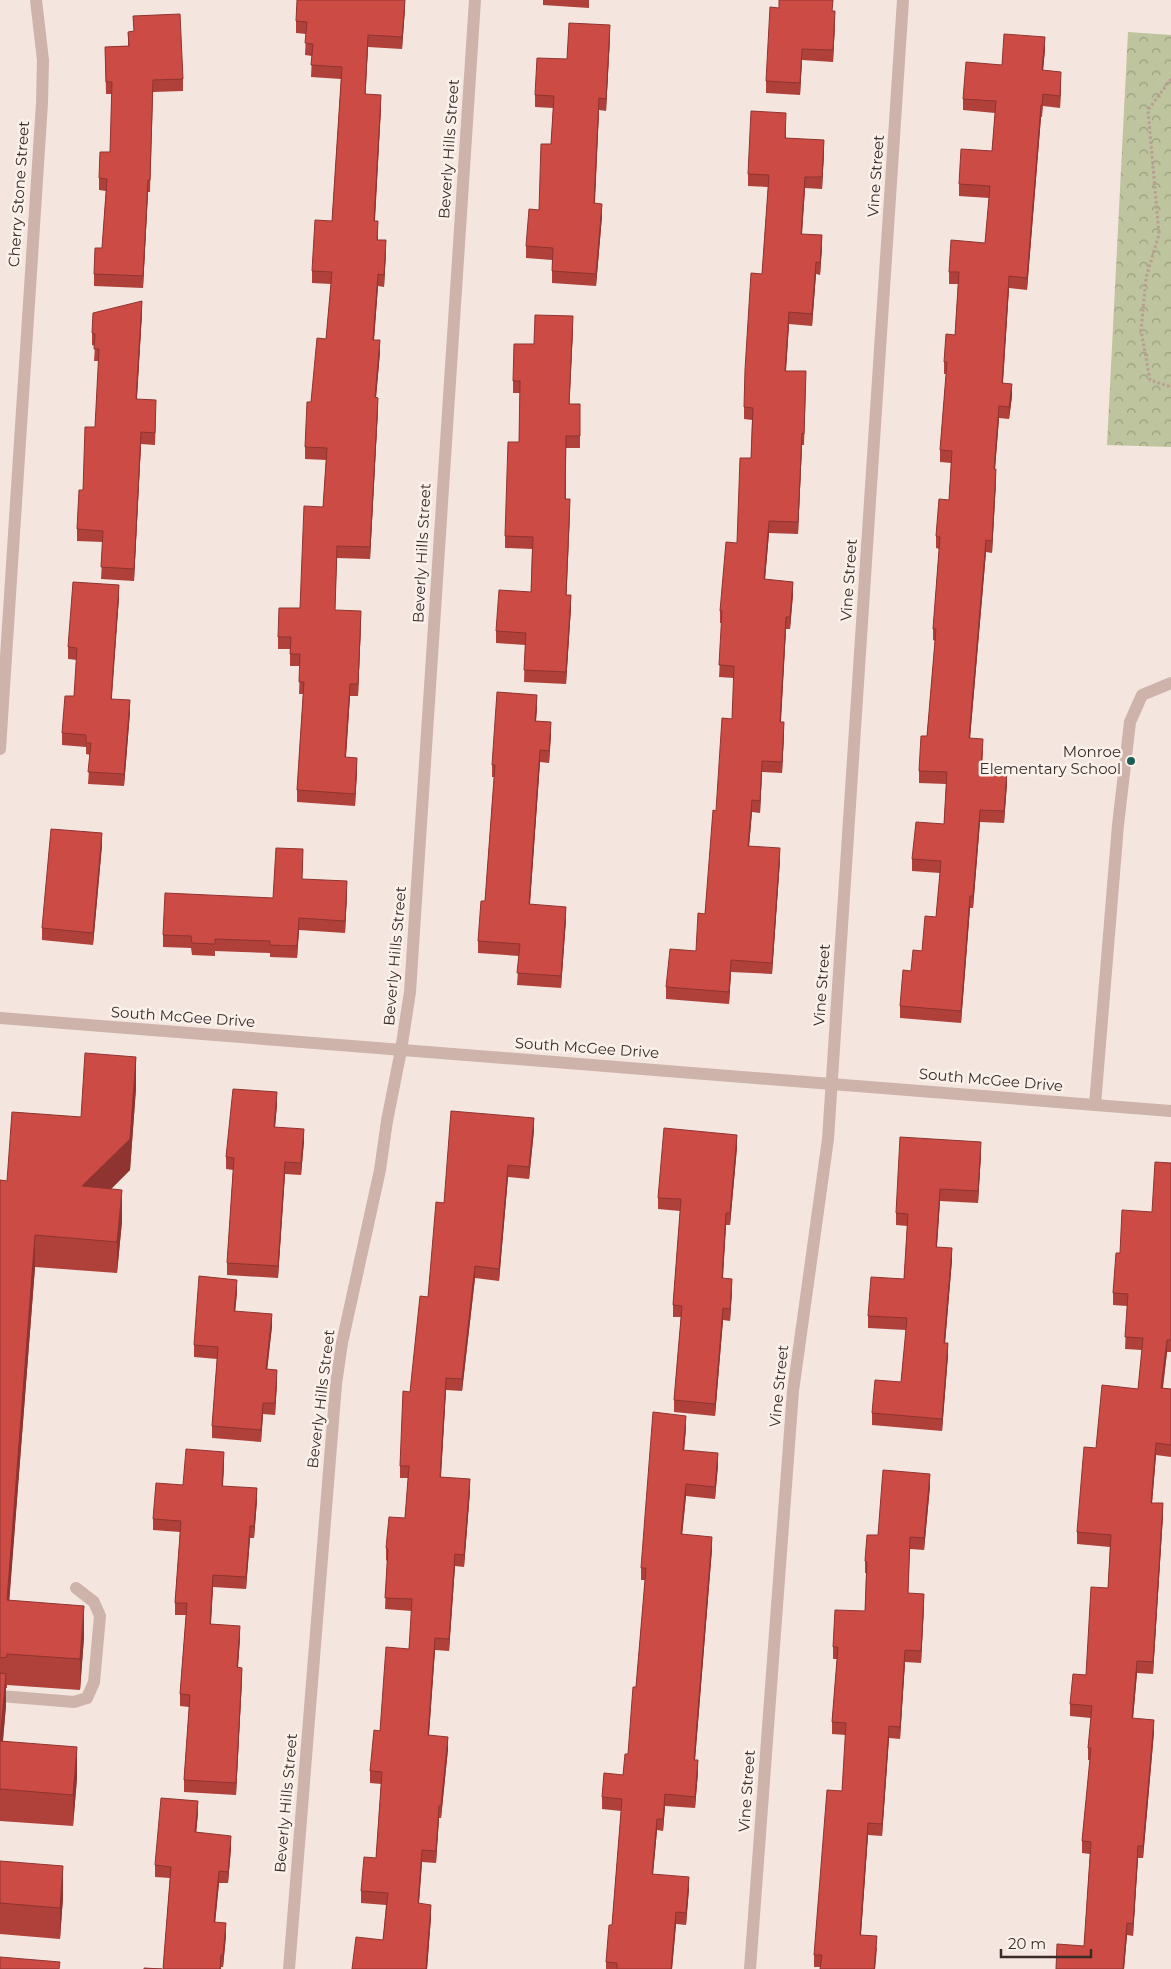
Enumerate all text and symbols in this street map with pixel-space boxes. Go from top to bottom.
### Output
street label: Beverly Hills Street [434,78,463,219]
street label: Cherry Stone Street [4,120,33,268]
street label: Vine Street [863,134,888,218]
street label: Beverly Hills Street [408,483,435,623]
street label: Vine Street [836,538,861,622]
place label: Monroe Elementary School [980,742,1121,778]
marker: Monroe Elementary School [1125,755,1137,767]
street label: Beverly Hills Street [379,885,410,1027]
street label: Vine Street [809,943,834,1027]
street label: South McGee Drive [110,1002,256,1031]
street label: South McGee Drive [514,1033,660,1062]
street label: South McGee Drive [918,1064,1064,1095]
street label: Beverly Hills Street [303,1328,338,1470]
street label: Vine Street [765,1344,792,1428]
street label: Beverly Hills Street [270,1732,301,1874]
street label: Vine Street [734,1749,759,1833]
scale bar [1001,1926,1091,1958]
text: 20 m [1008,1934,1046,1953]

